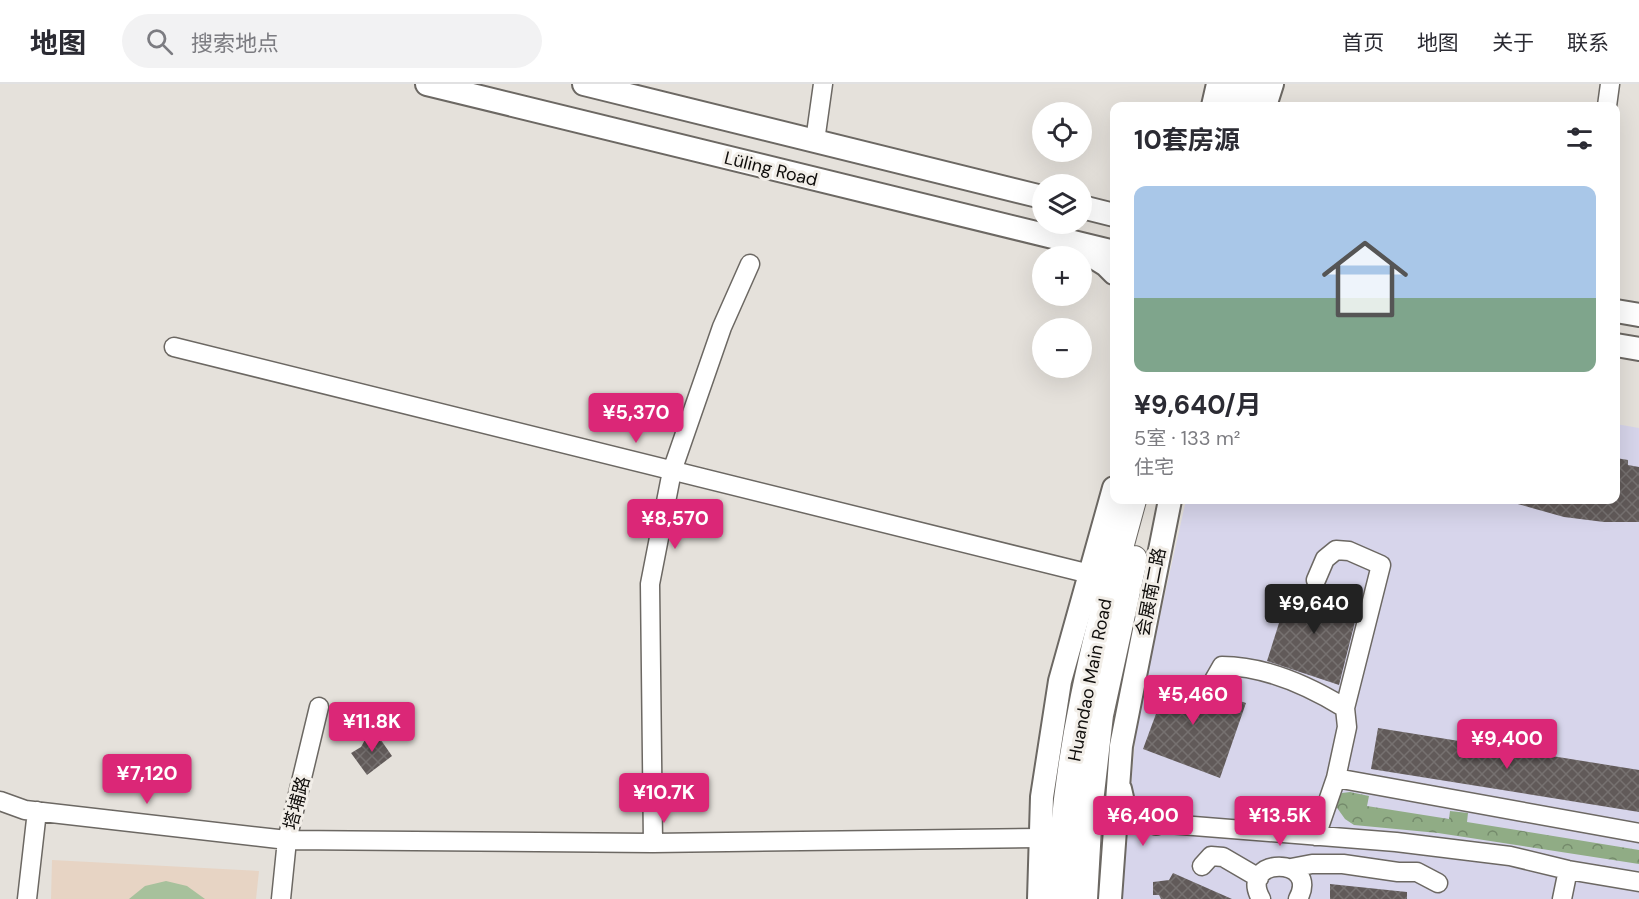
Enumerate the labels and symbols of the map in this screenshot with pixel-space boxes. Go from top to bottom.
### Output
street label: Lüling Road [722,146,820,192]
pin: ¥5,370 [587,393,685,444]
pin: ¥8,570 [626,499,724,550]
street label: 会展南二路 [1131,546,1171,638]
pin: ¥9,640 [1265,584,1363,635]
street label: Huandao Main Road [1062,596,1118,764]
pin: ¥5,460 [1144,675,1242,726]
pin: ¥11.8K [323,702,421,753]
pin: ¥9,400 [1458,719,1556,770]
pin: ¥7,120 [98,754,196,805]
pin: ¥10.7K [615,773,713,824]
street label: 塔埔路 [278,774,316,832]
pin: ¥6,400 [1094,796,1192,847]
pin: ¥13.5K [1231,796,1329,847]

